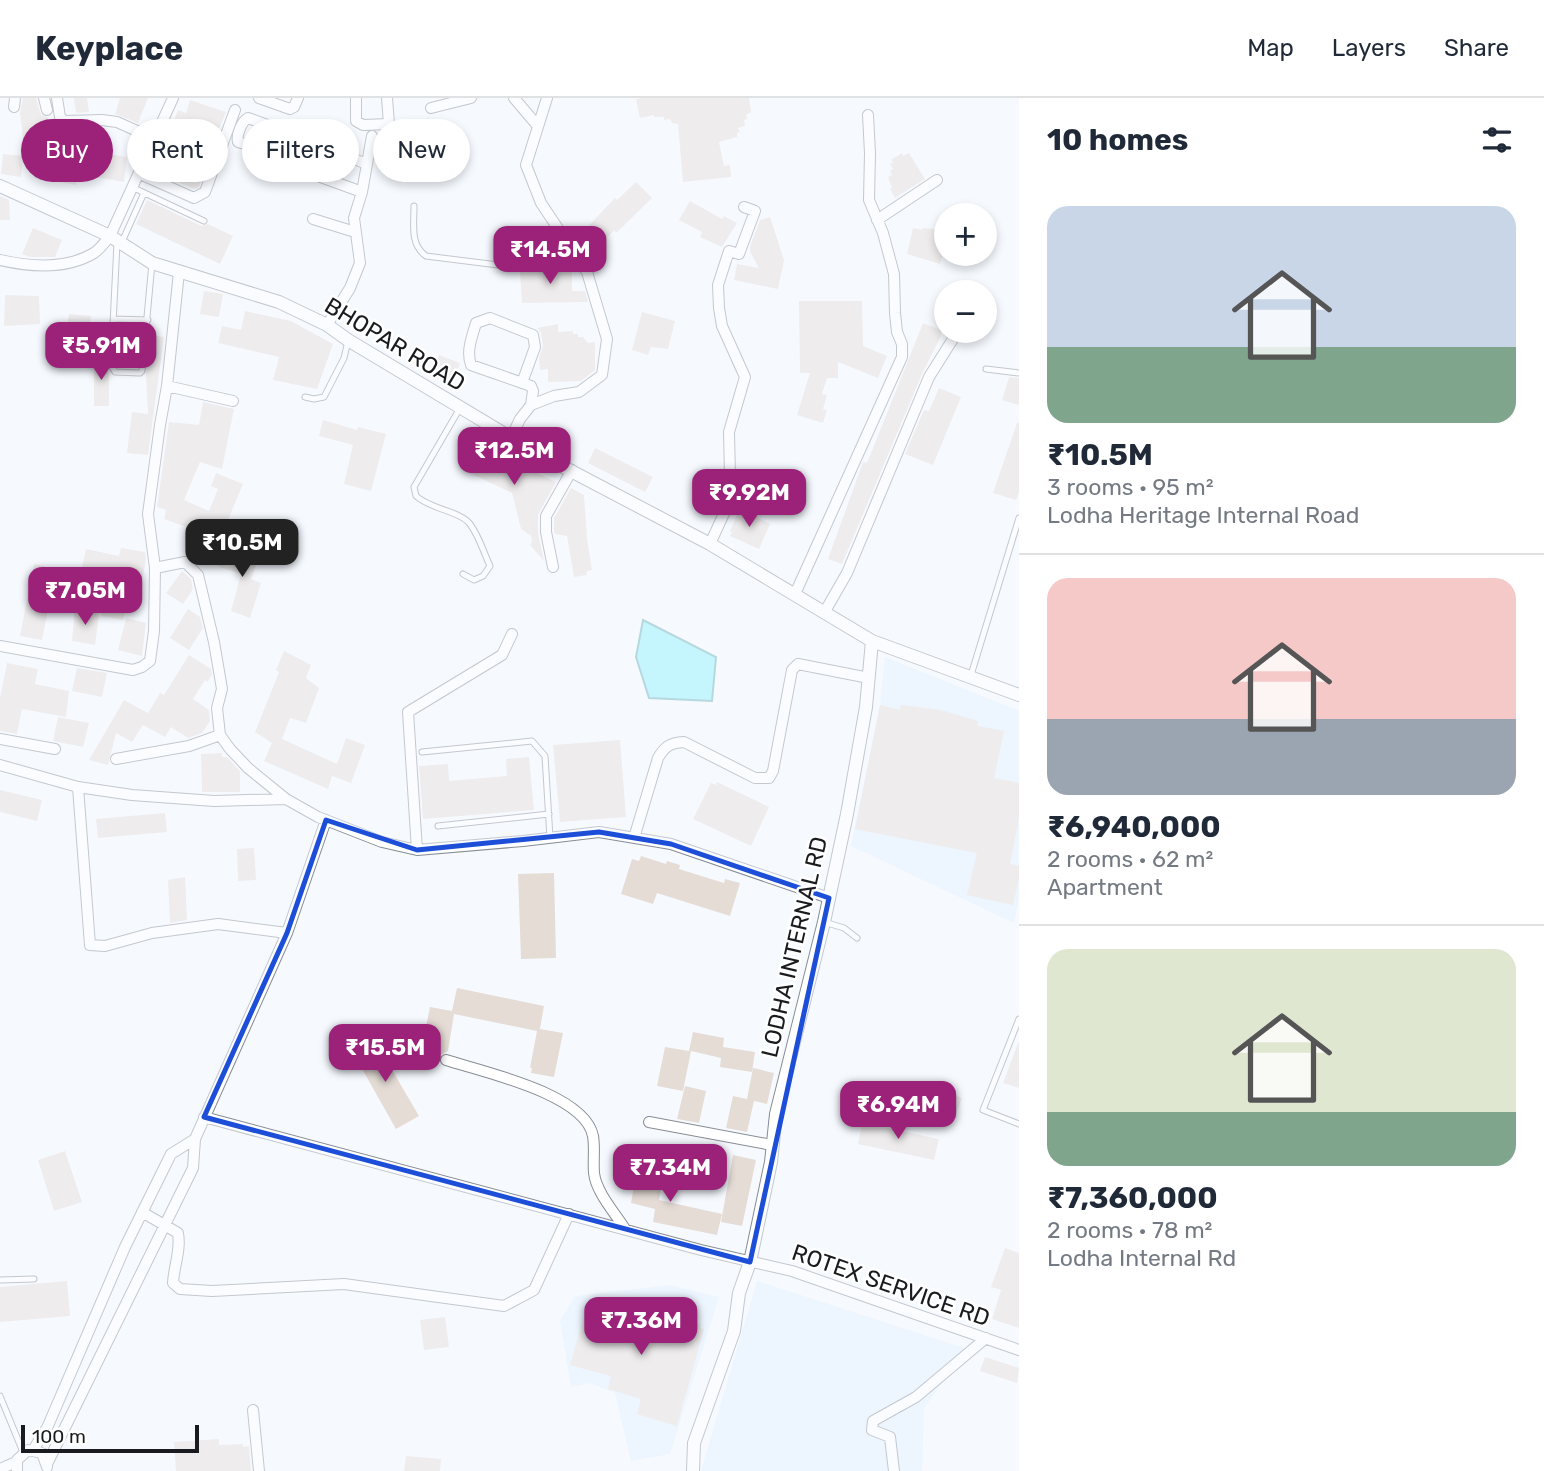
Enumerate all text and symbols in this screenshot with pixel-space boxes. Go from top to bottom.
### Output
text: Keyplace [35,29,183,68]
text: Map [1247,34,1294,62]
text: Layers [1332,34,1406,62]
text: Share [1444,34,1509,62]
chip: Buy [21,119,113,182]
chip: Rent [127,119,228,182]
chip: Filters [242,119,359,182]
chip: New [373,119,470,182]
icon: filters [1478,121,1516,159]
text: 10 homes [1047,122,1188,158]
map controls [934,203,997,343]
button: + [934,203,997,266]
pin: ₹14.5M [493,226,607,286]
text: ₹14.5M [509,235,591,263]
icon: home [1219,252,1345,378]
button: − [934,280,997,343]
street label: BHOPAR ROAD [320,291,470,397]
pin: ₹5.91M [44,322,158,382]
text: ₹5.91M [61,331,141,359]
pin: ₹12.5M [457,428,571,487]
text: ₹12.5M [474,436,554,464]
text: ₹10.5M [1047,437,1153,473]
pin: ₹9.92M [692,470,806,529]
text: 3 rooms · 95 m² [1047,473,1214,501]
text: ₹9.92M [708,478,790,506]
text: Lodha Heritage Internal Road [1047,501,1360,529]
pin: ₹10.5M [185,519,299,579]
text: ₹10.5M [201,528,283,556]
pin: ₹7.05M [28,568,142,627]
text: ₹7.05M [44,576,126,604]
icon: home [1219,624,1345,750]
text: ₹6,940,000 [1047,809,1221,845]
street label: LODHA INTERNAL RD [755,834,833,1060]
text: 2 rooms · 62 m² [1047,845,1213,873]
text: Apartment [1047,873,1163,901]
icon: home [1219,995,1345,1121]
pin: ₹15.5M [328,1024,442,1084]
text: ₹15.5M [345,1033,425,1061]
pin: ₹6.94M [841,1082,955,1141]
text: ₹6.94M [856,1090,940,1118]
pin: ₹7.34M [613,1144,727,1204]
text: ₹7.34M [629,1153,711,1181]
text: ₹7,360,000 [1047,1180,1218,1216]
text: 2 rooms · 78 m² [1047,1216,1212,1244]
street label: ROTEX SERVICE RD [788,1238,994,1332]
text: Lodha Internal Rd [1047,1244,1236,1272]
pin: ₹7.36M [584,1298,698,1357]
text: ₹7.36M [600,1306,682,1334]
scale bar [21,1422,200,1454]
text: 100 m [32,1425,86,1448]

